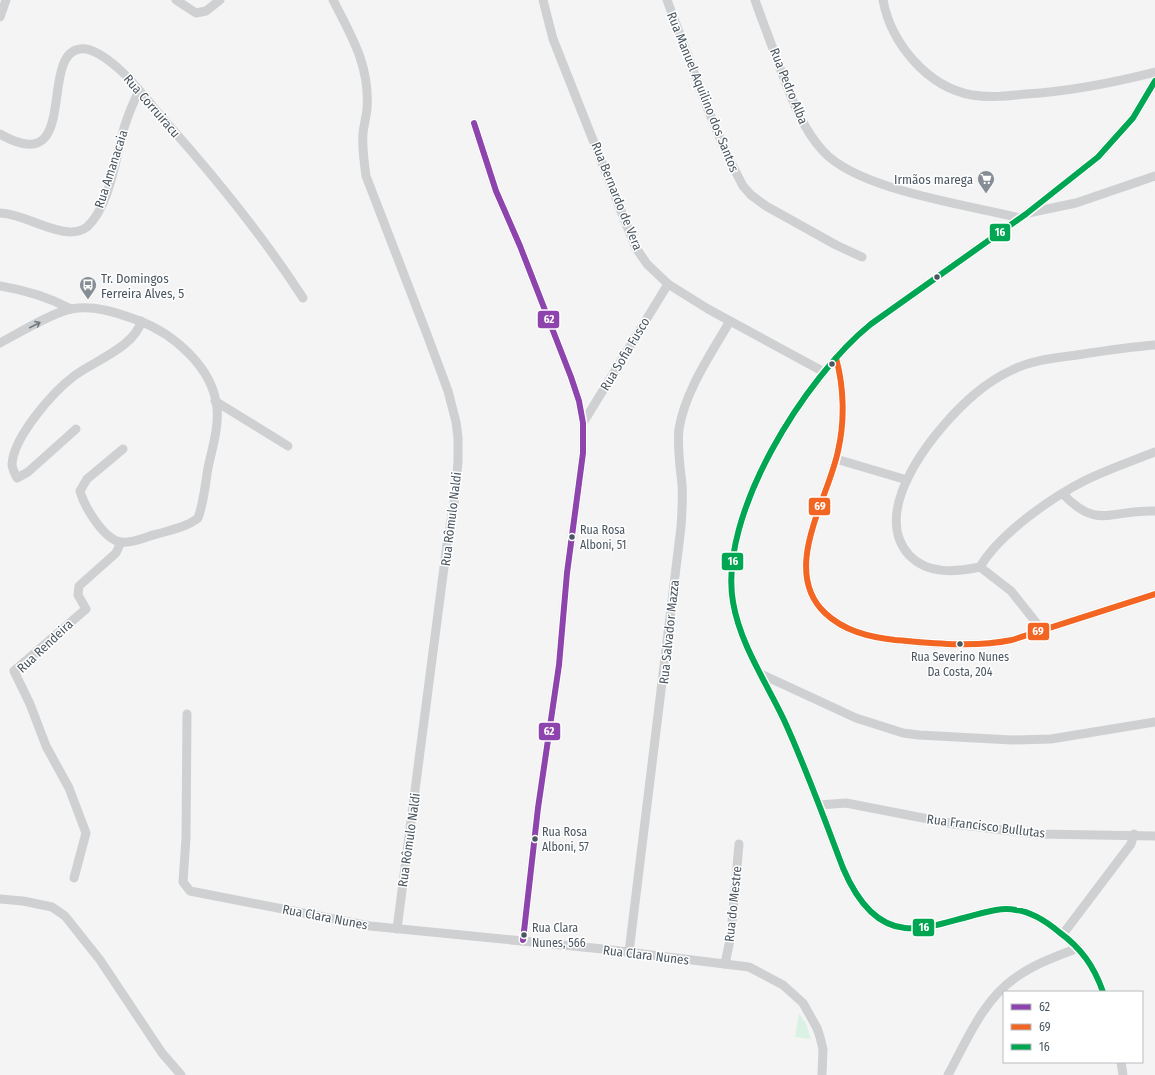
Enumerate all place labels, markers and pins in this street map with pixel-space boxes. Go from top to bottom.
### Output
supermarket icon: Irmãos marega [976,169,996,194]
place label: Irmãos marega [894,172,973,187]
place label: Tr. Domingos Ferreira Alves, 5 [101,271,184,301]
unlabelled marker [932,272,942,282]
bus stop icon: Tr. Domingos Ferreira Alves, 5 [78,275,98,300]
unlabelled marker [827,359,837,369]
place label: Rua Rosa Alboni, 51 [580,523,626,552]
marker: Rua Rosa Alboni, 51 [567,532,577,542]
marker: Rua Severino Nunes Da Costa, 204 [955,639,965,649]
place label: Rua Severino Nunes Da Costa, 204 [911,650,1009,679]
place label: Rua Rosa Alboni, 57 [542,825,589,854]
marker: Rua Rosa Alboni, 57 [530,834,540,844]
place label: Rua Clara Nunes, 566 [532,921,586,950]
marker: Rua Clara Nunes, 566 [519,930,529,940]

